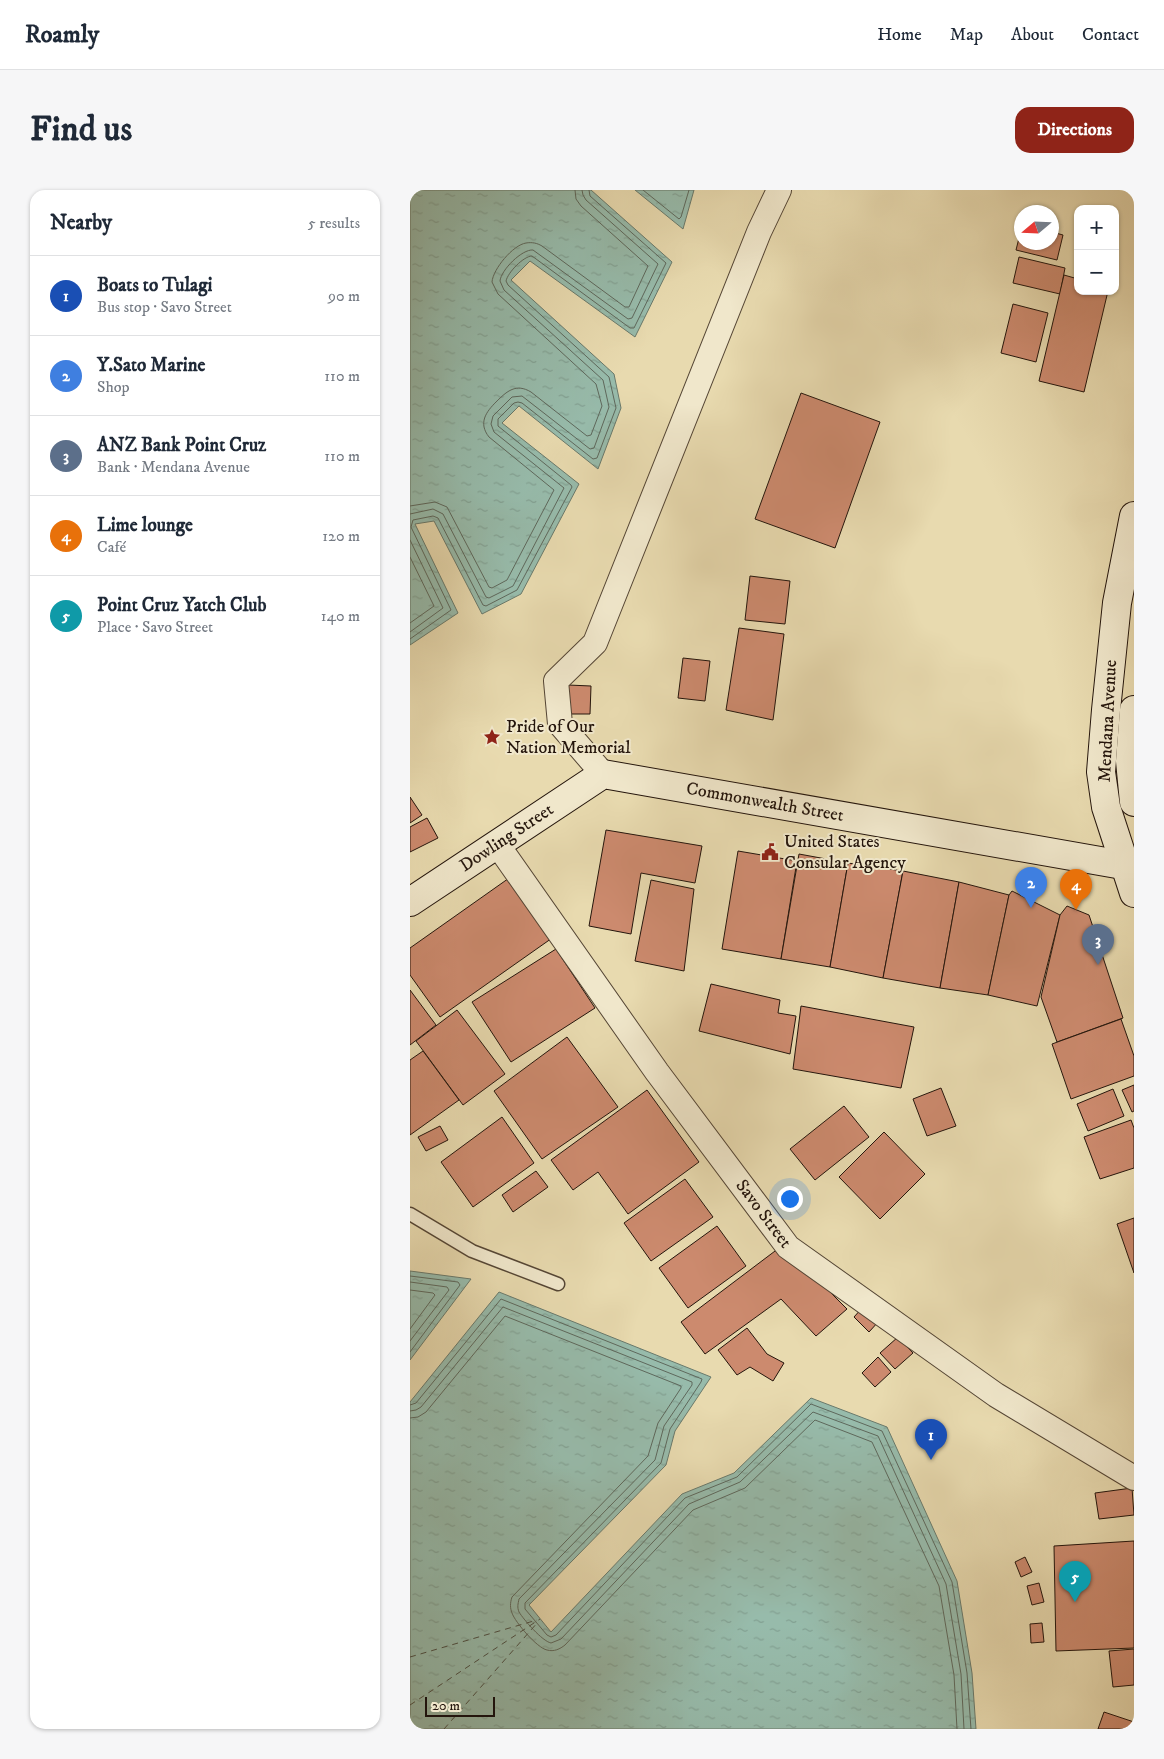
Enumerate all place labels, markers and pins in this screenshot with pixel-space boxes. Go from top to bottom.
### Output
place label: Pride of Our Nation Memorial [506,716,631,759]
place icon: Pride of Our Nation Memorial [482,727,502,747]
place label: United States Consular Agency [784,831,906,874]
public building icon: United States Consular Agency [760,842,780,862]
pin: 2 [1015,867,1047,908]
pin: 4 [1060,869,1092,910]
pin: 3 [1082,924,1114,965]
pin: 1 [915,1419,947,1460]
pin: 5 [1059,1561,1091,1602]

